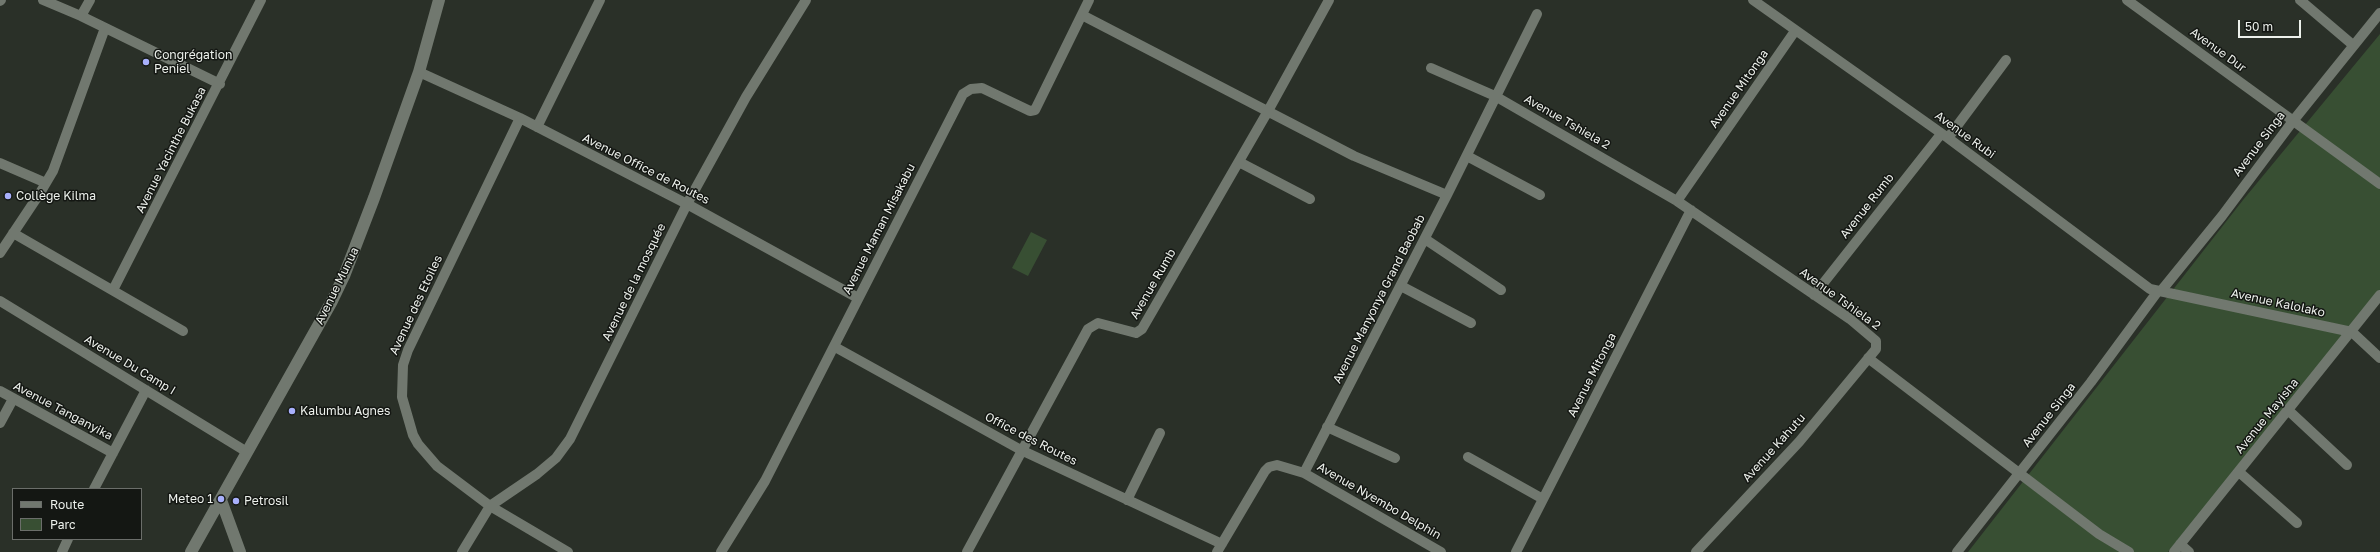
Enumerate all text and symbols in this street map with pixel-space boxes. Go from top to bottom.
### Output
scale bar [2240,12,2303,38]
text: 50 m [2245,19,2273,34]
street label: Avenue Dur [2187,25,2249,75]
street label: Avenue Mitonga [1707,47,1771,131]
place label: Congrégation Peniel [154,48,232,76]
marker: Congrégation Peniel [141,57,151,67]
street label: Avenue Yacinthe Bukasa [133,84,209,216]
street label: Avenue Tshiela 2 [1522,92,1612,152]
street label: Avenue Rubi [1932,108,1998,162]
street label: Avenue Singa [2230,109,2288,179]
street label: Avenue Office de Routes [580,131,712,207]
street label: Avenue Maman Misakabu [840,161,918,297]
street label: Avenue Rumb [1837,171,1897,241]
place label: Collège Kilma [16,189,96,203]
marker: Collège Kilma [3,191,13,201]
street label: Avenue Manyonya Grand Baobab [1330,212,1428,386]
street label: Avenue de la mosquée [599,221,669,343]
street label: Avenue Munua [312,245,362,327]
street label: Avenue Rumb [1127,246,1179,322]
street label: Avenue des Etoiles [387,253,445,357]
street label: Avenue Tshiela 2 [1797,265,1883,333]
street label: Avenue Kalolako [2230,286,2326,320]
street label: Avenue Mitonga [1565,331,1619,419]
street label: Avenue Du Camp I [82,332,178,398]
street label: Avenue Mayisha [2232,375,2302,457]
street label: Avenue Tanganyika [11,379,115,443]
street label: Avenue Singa [2019,380,2079,450]
place label: Kalumbu Agnes [300,404,390,418]
marker: Kalumbu Agnes [287,406,297,416]
street label: Office des Routes [982,409,1080,469]
street label: Avenue Kahutu [1740,411,1808,485]
street label: Avenue Nyembo Delphin [1314,460,1444,542]
legend [12,488,142,540]
place label: Meteo 1 [168,492,213,506]
marker: Meteo 1 [216,494,226,504]
place label: Petrosil [244,494,289,508]
marker: Petrosil [231,496,241,506]
text: Route [50,497,84,512]
text: Parc [50,517,76,532]

